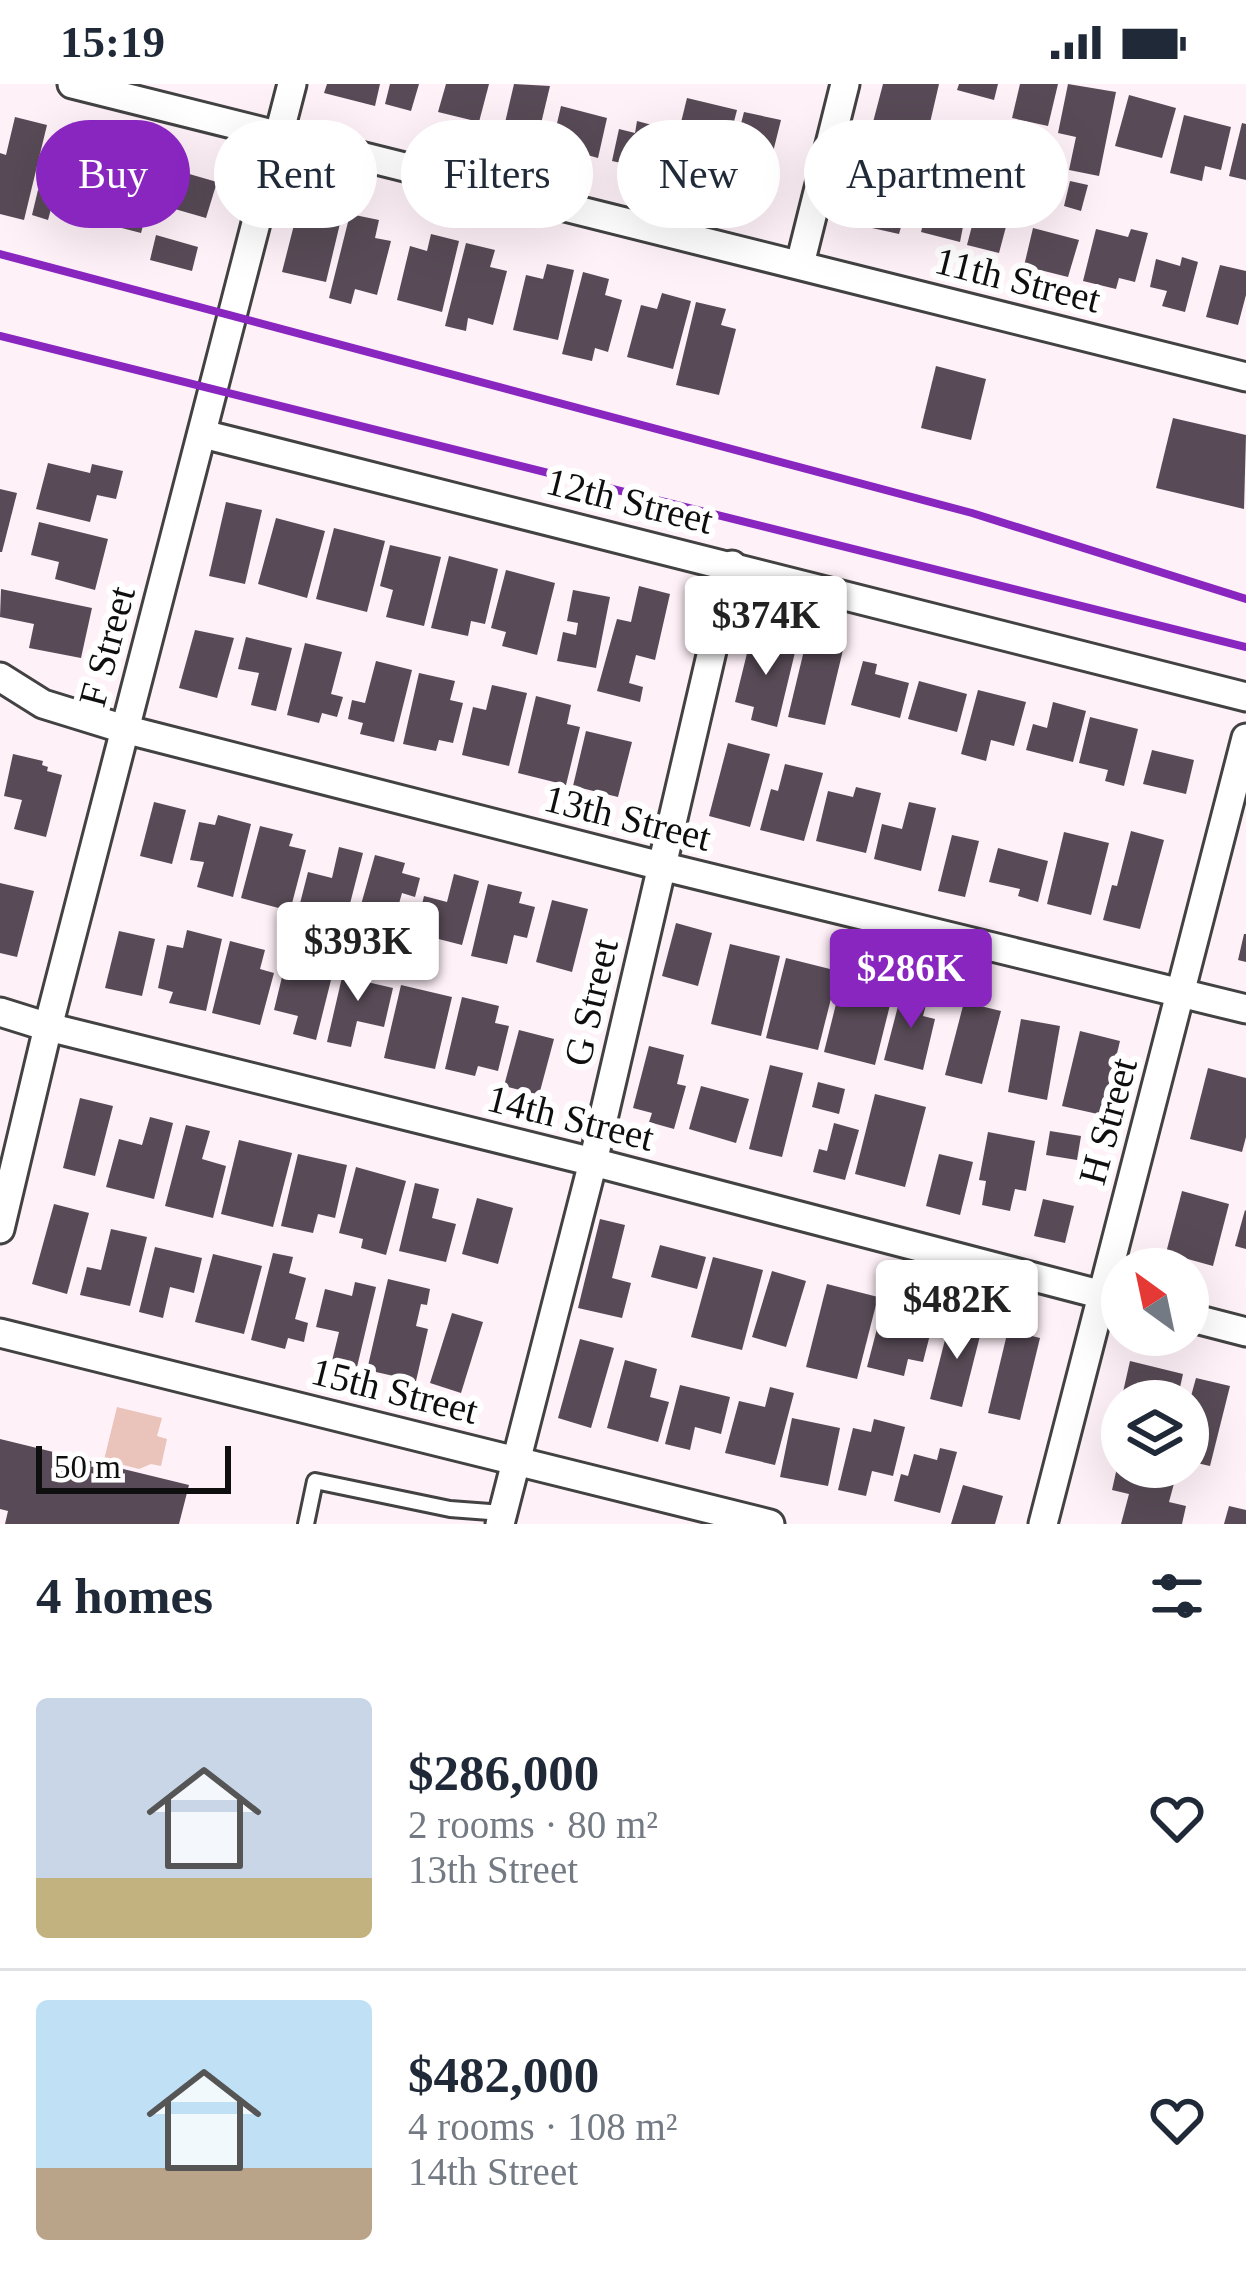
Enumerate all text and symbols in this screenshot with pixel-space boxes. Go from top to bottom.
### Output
text: 15:19 [60,17,165,67]
chip: Buy [36,120,190,228]
chip: Rent [214,120,377,228]
chip: Filters [401,120,593,228]
chip: New [617,120,780,228]
chip: Apartment [804,120,1068,228]
street label: 11th Street [931,238,1105,321]
street label: 12th Street [542,459,718,542]
pin: $374K [682,576,850,678]
street label: F Street [70,581,143,711]
text: $374K [712,593,820,636]
street label: 13th Street [540,776,716,859]
pin: $393K [274,902,442,1004]
text: $393K [304,919,412,962]
pin: $286K [827,929,995,1031]
street label: G Street [555,934,626,1070]
text: $286K [857,946,965,989]
street label: H Street [1070,1053,1145,1189]
street label: 14th Street [483,1076,659,1159]
north arrow [1101,1248,1209,1356]
map controls [1101,1248,1209,1488]
pin: $482K [873,1260,1041,1362]
text: $482K [903,1277,1011,1320]
street label: 15th Street [307,1349,483,1432]
button: layers [1101,1380,1209,1488]
scale bar [36,1440,231,1493]
text: 50 m [54,1449,121,1485]
icon: filters [1144,1563,1210,1629]
text: 4 homes [36,1568,213,1624]
text: $286,000 [408,1745,599,1801]
icon: home [132,1746,276,1890]
icon: heart [1144,1785,1210,1851]
text: 2 rooms · 80 m² [408,1803,658,1846]
text: 13th Street [408,1848,578,1891]
text: $482,000 [408,2047,599,2103]
icon: home [132,2048,276,2192]
icon: heart [1144,2087,1210,2153]
text: 4 rooms · 108 m² [408,2105,678,2148]
text: 14th Street [408,2150,578,2193]

